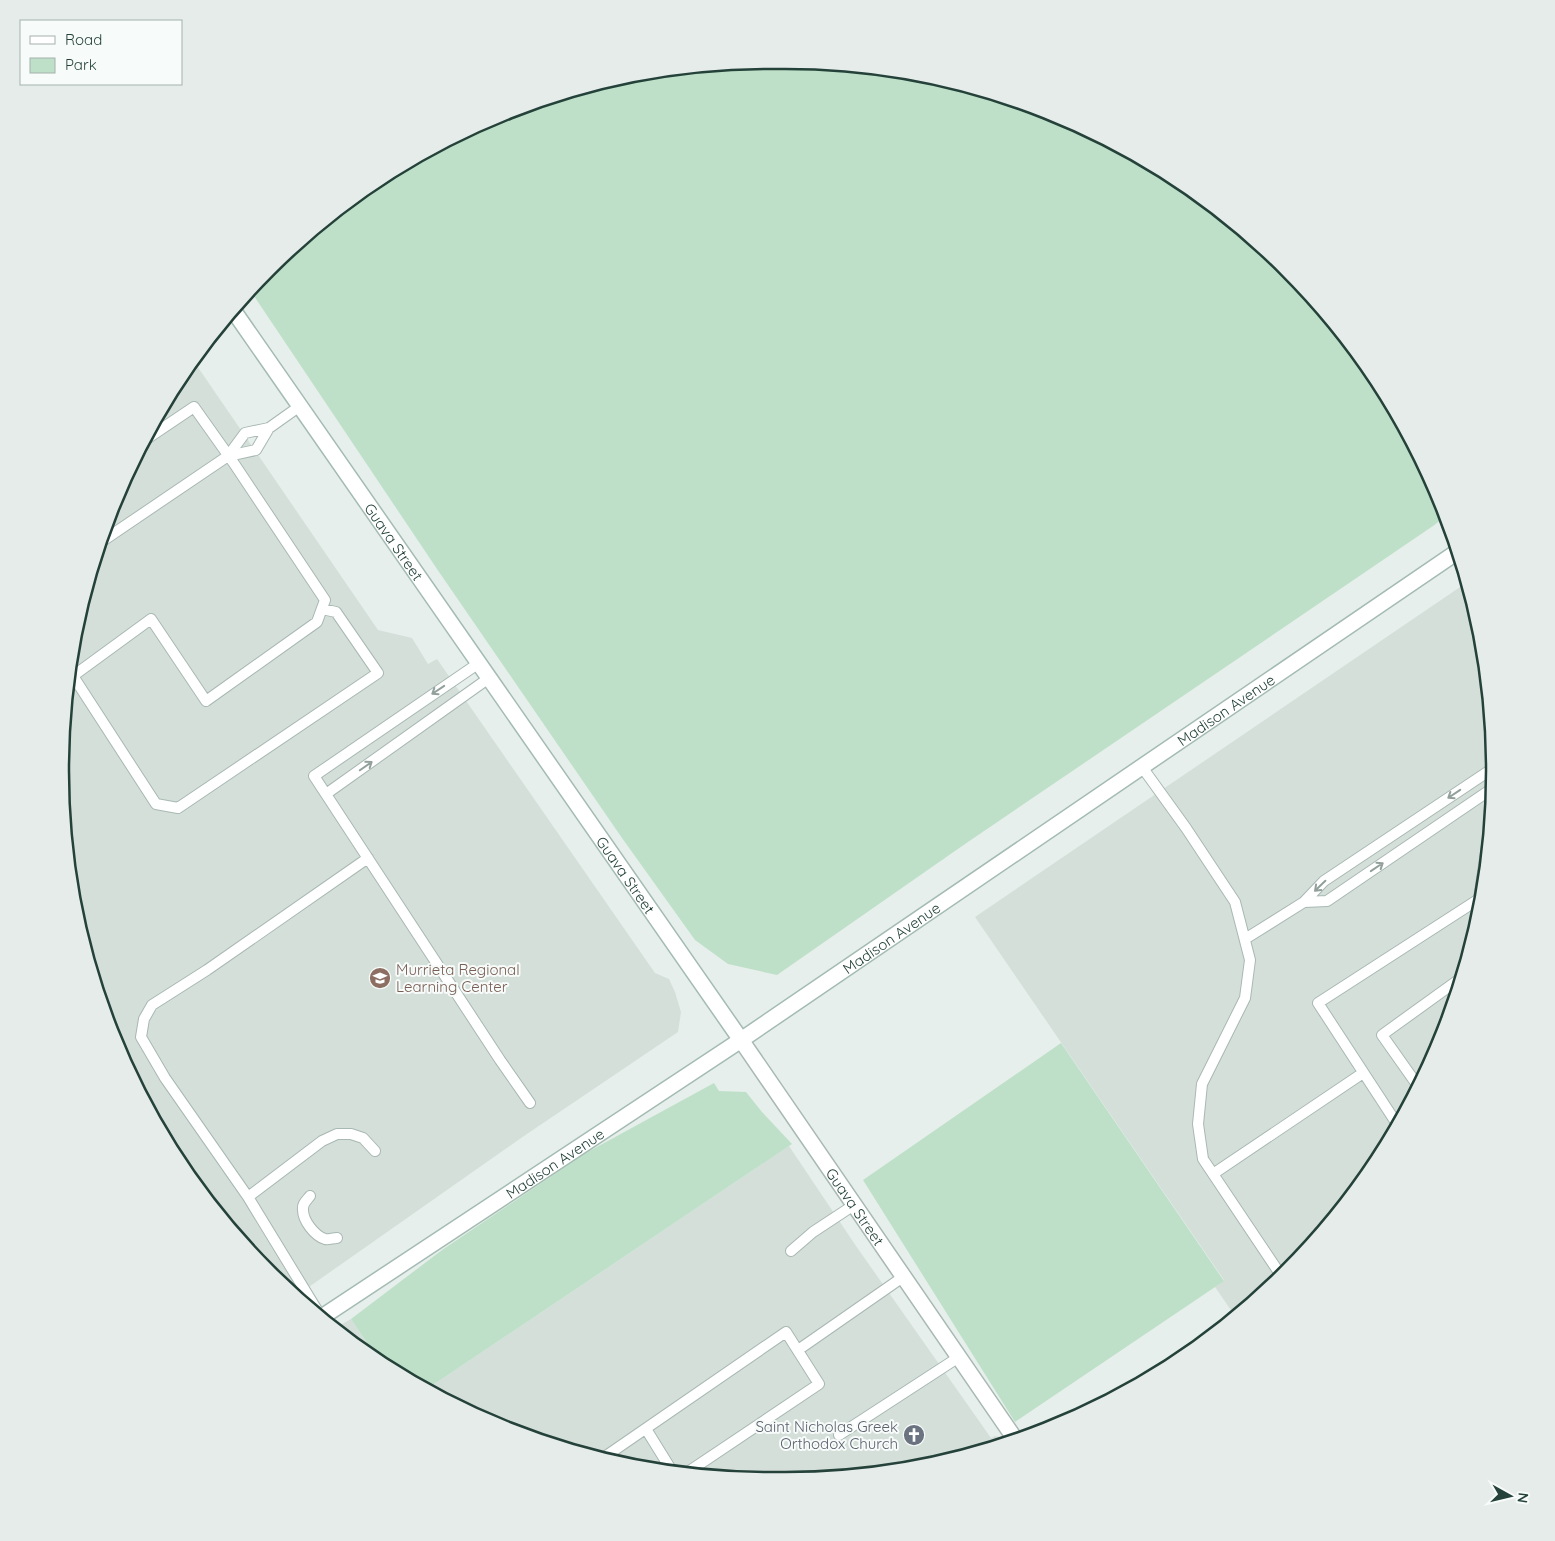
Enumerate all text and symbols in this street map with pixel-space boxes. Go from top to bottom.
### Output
legend [20,20,182,85]
text: Road [65,30,102,49]
text: Park [65,55,97,74]
street label: Guava Street [361,499,428,584]
street label: Madison Avenue [1173,670,1278,750]
one-way arrow [432,685,446,695]
one-way arrow [358,761,372,771]
one-way arrow [1447,789,1461,799]
street label: Guava Street [592,832,660,917]
one-way arrow [1370,862,1384,872]
one-way arrow [1314,880,1326,892]
street label: Madison Avenue [839,898,944,978]
place label: Murrieta Regional Learning Center [396,960,520,996]
school or university icon: Murrieta Regional Learning Center [368,966,392,990]
street label: Madison Avenue [502,1124,608,1203]
street label: Guava Street [822,1164,889,1249]
place label: Saint Nicholas Greek Orthodox Church [755,1417,898,1453]
church icon: Saint Nicholas Greek Orthodox Church [902,1423,926,1447]
north arrow [1485,1471,1535,1521]
text: N [1513,1491,1533,1504]

